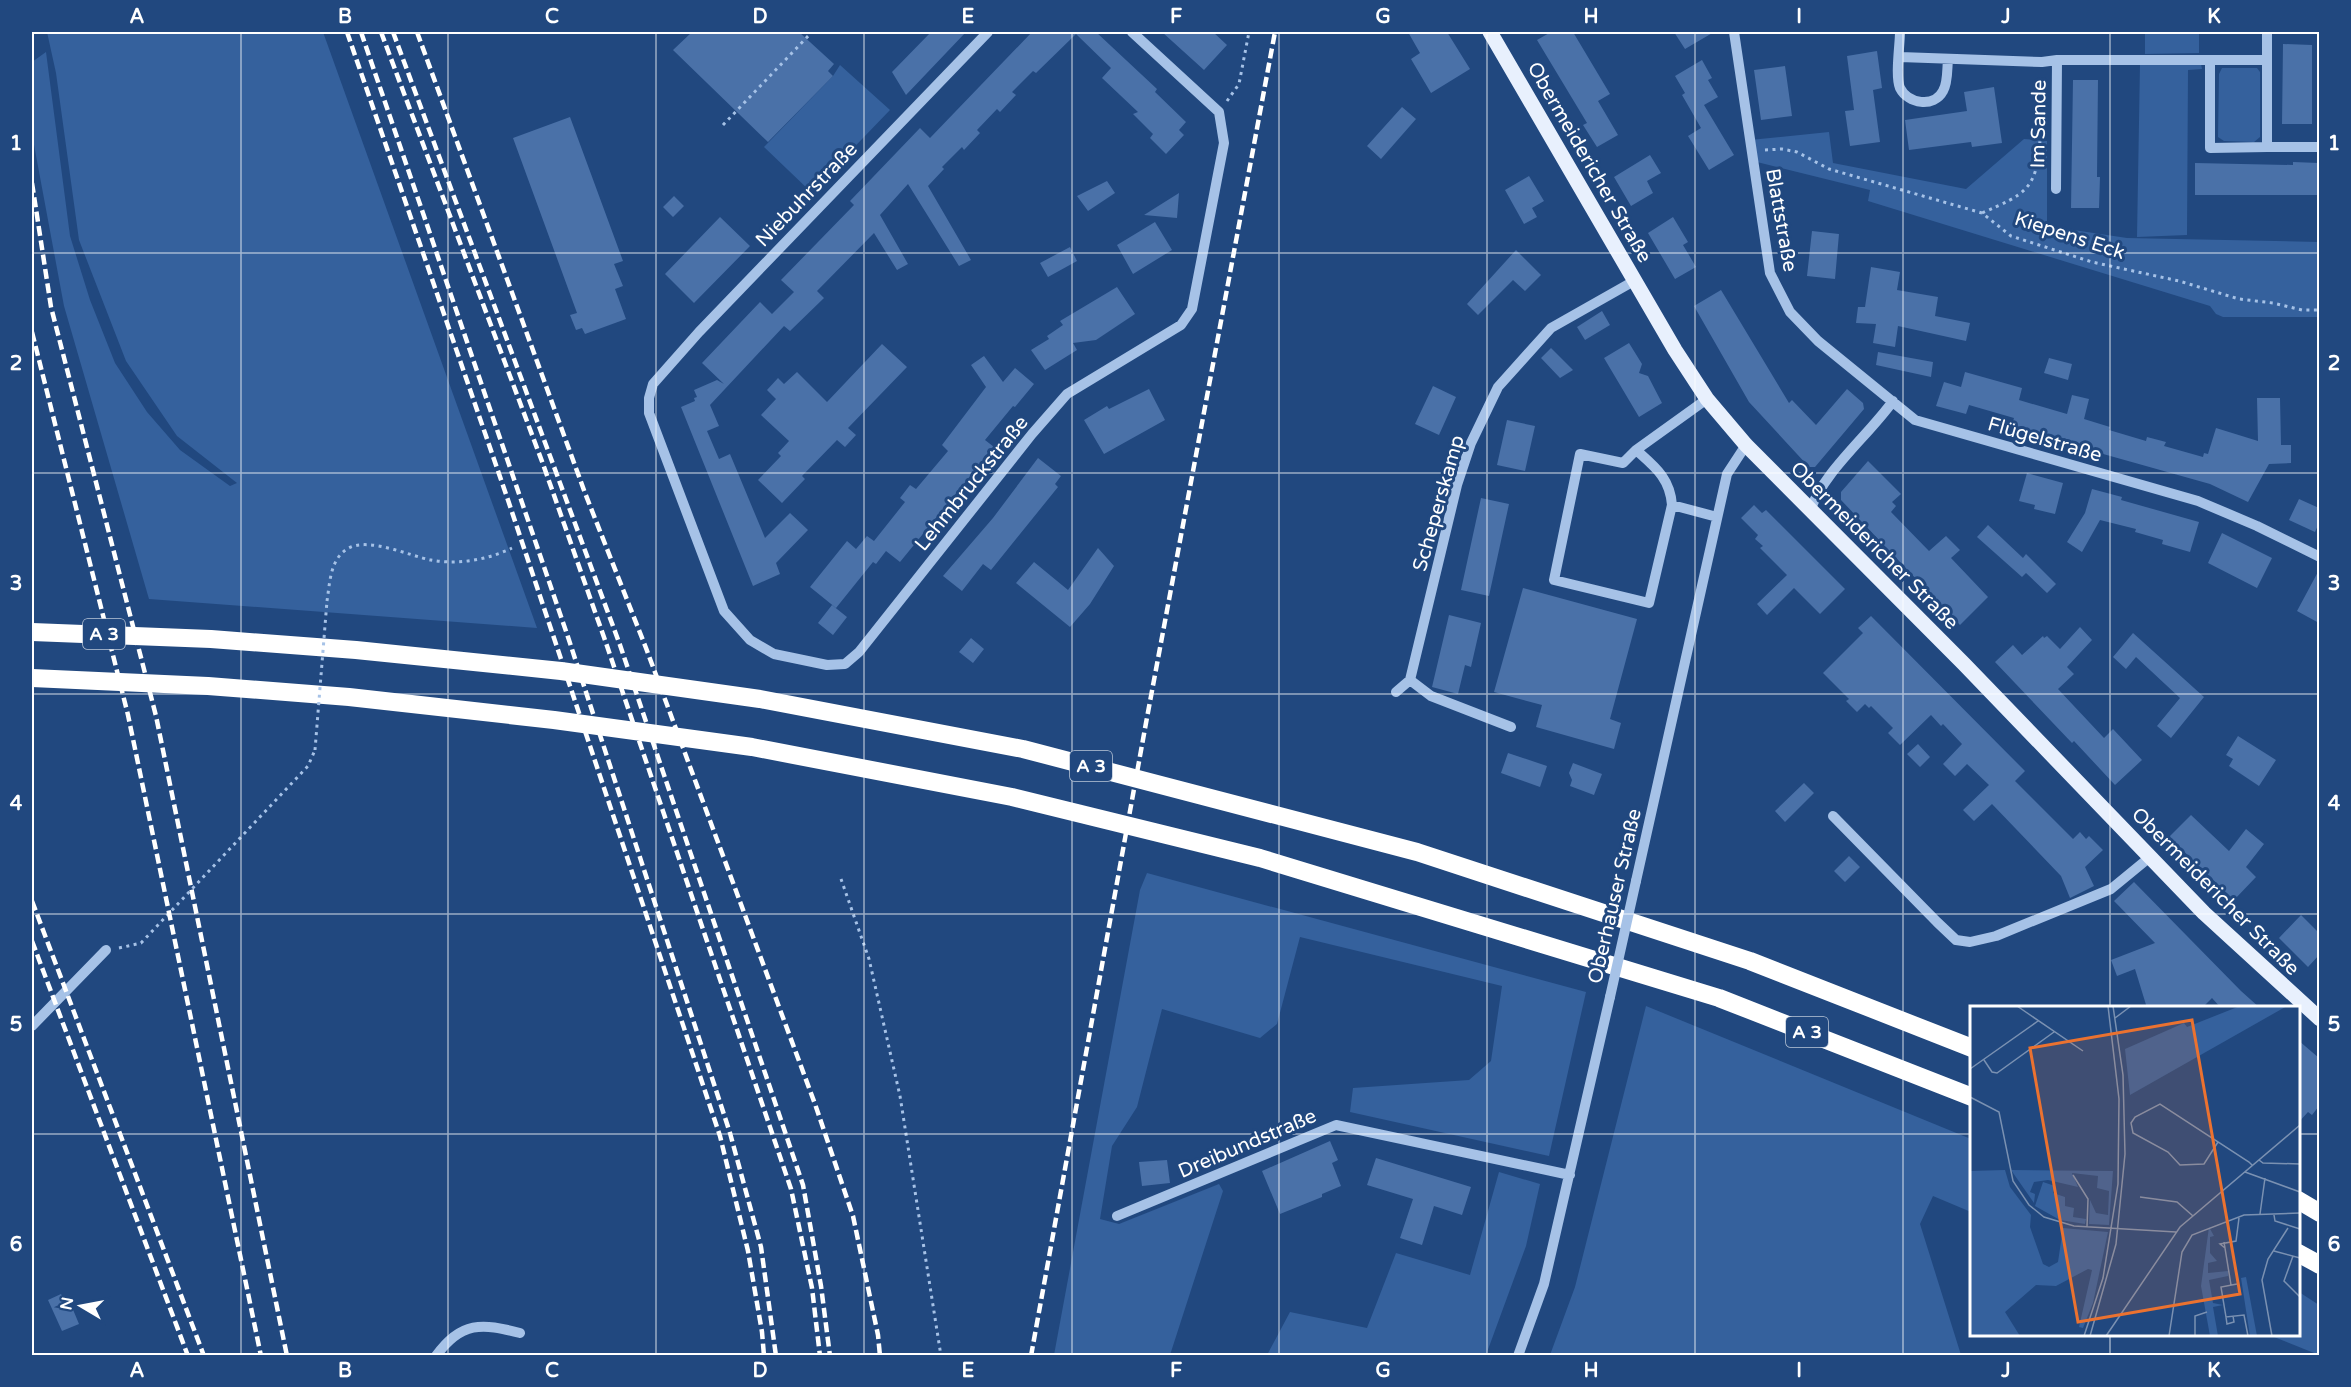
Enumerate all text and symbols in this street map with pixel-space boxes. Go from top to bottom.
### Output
text: A [130,5,145,29]
text: B [338,5,352,29]
text: C [545,5,559,29]
text: D [752,5,768,29]
text: E [962,5,975,29]
text: F [1170,5,1182,29]
text: G [1375,5,1391,29]
text: H [1583,5,1599,29]
text: I [1796,5,1802,29]
text: J [2000,5,2011,29]
text: K [2207,5,2221,29]
street label: Obermeidericher Straße [1522,58,1656,267]
street label: Im Sande [2026,79,2052,169]
text: 1 [10,132,22,156]
text: 1 [2328,132,2340,156]
street label: Niebuhrstraße [751,137,863,252]
street label: Blattstraße [1760,167,1802,274]
street label: Kiepens Eck [2011,207,2128,265]
text: 2 [10,352,22,376]
text: 2 [2328,352,2340,376]
street label: Lehmbruckstraße [910,411,1034,556]
street label: Flügelstraße [1985,412,2105,468]
street label: Scheperskamp [1408,432,1470,574]
street label: Obermeidericher Straße [1785,457,1963,635]
text: 3 [10,572,22,596]
text: 3 [2328,572,2340,596]
road number: A 3 [83,619,125,649]
road number: A 3 [1070,751,1112,781]
text: 4 [10,792,23,816]
text: 4 [2328,792,2341,816]
street label: Obermeidericher Straße [2126,803,2304,981]
street label: Oberhauser Straße [1583,806,1647,986]
inset map [1970,1006,2300,1336]
text: 5 [10,1013,22,1037]
text: 5 [2328,1013,2340,1037]
road number: A 3 [1786,1017,1828,1047]
street label: Dreibundstraße [1175,1104,1320,1184]
text: 6 [10,1233,22,1257]
text: 6 [2328,1233,2340,1257]
north arrow [51,1276,111,1336]
text: N [56,1296,78,1312]
text: A [130,1359,145,1383]
text: B [338,1359,352,1383]
text: C [545,1359,559,1383]
text: D [752,1359,768,1383]
text: E [962,1359,975,1383]
text: F [1170,1359,1182,1383]
text: G [1375,1359,1391,1383]
text: H [1583,1359,1599,1383]
text: I [1796,1359,1802,1383]
text: J [2000,1359,2011,1383]
text: K [2207,1359,2221,1383]

